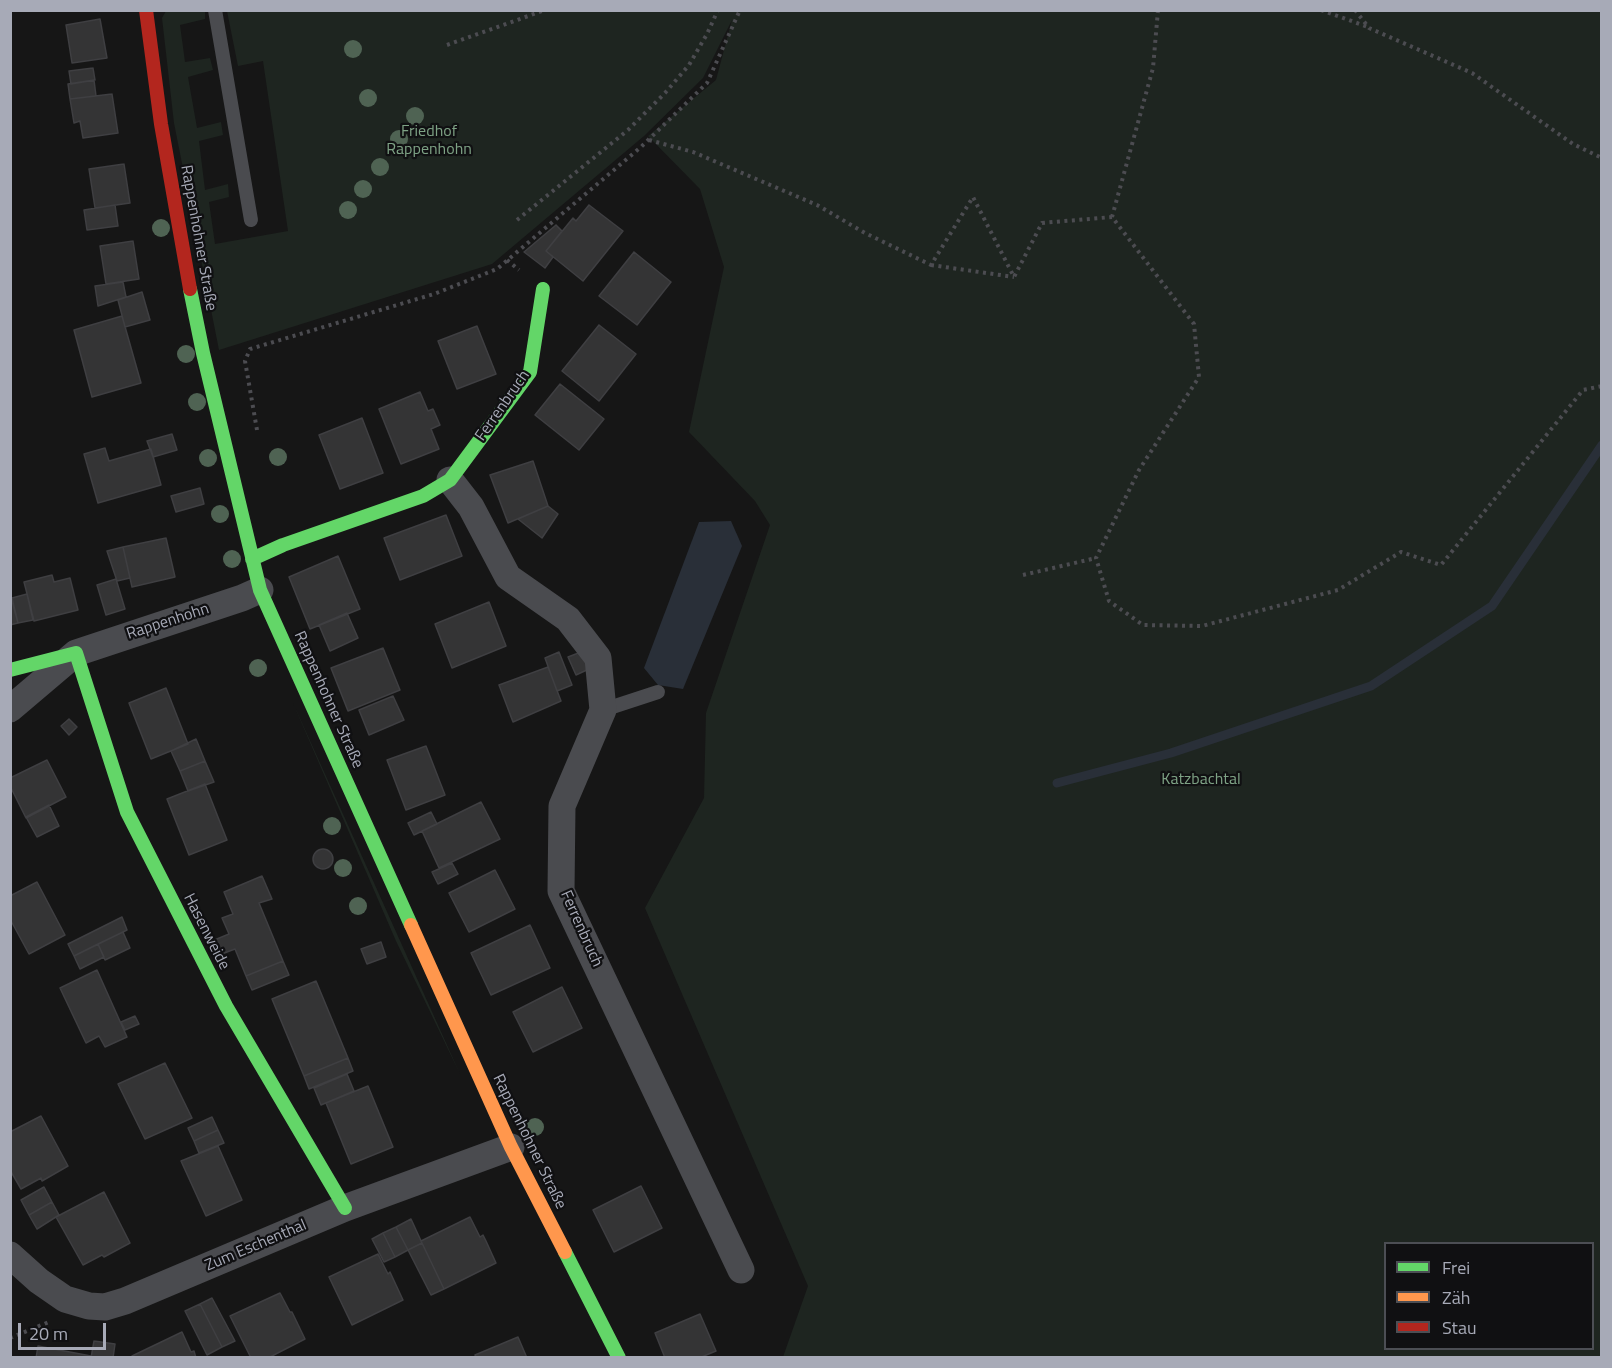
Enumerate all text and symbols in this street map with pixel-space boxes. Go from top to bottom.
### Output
park label: Friedhof Rappenhohn [386,122,472,160]
street label: Rappenhohner Straße [176,164,220,312]
street label: Ferrenbruch [472,367,534,445]
street label: Rappenhohn [124,600,212,644]
street label: Rappenhohner Straße [289,629,367,771]
park label: Katzbachtal [1161,770,1241,790]
street label: Ferrenbruch [556,888,606,970]
street label: Hasenweide [179,891,233,973]
street label: Rappenhohner Straße [488,1071,570,1213]
street label: Zum Eschenthal [202,1216,310,1276]
legend [1384,1242,1594,1350]
text: Frei [1442,1254,1470,1281]
text: Zäh [1442,1284,1470,1311]
scale bar [21,1311,110,1349]
text: Stau [1442,1314,1477,1341]
text: 20 m [29,1320,68,1347]

